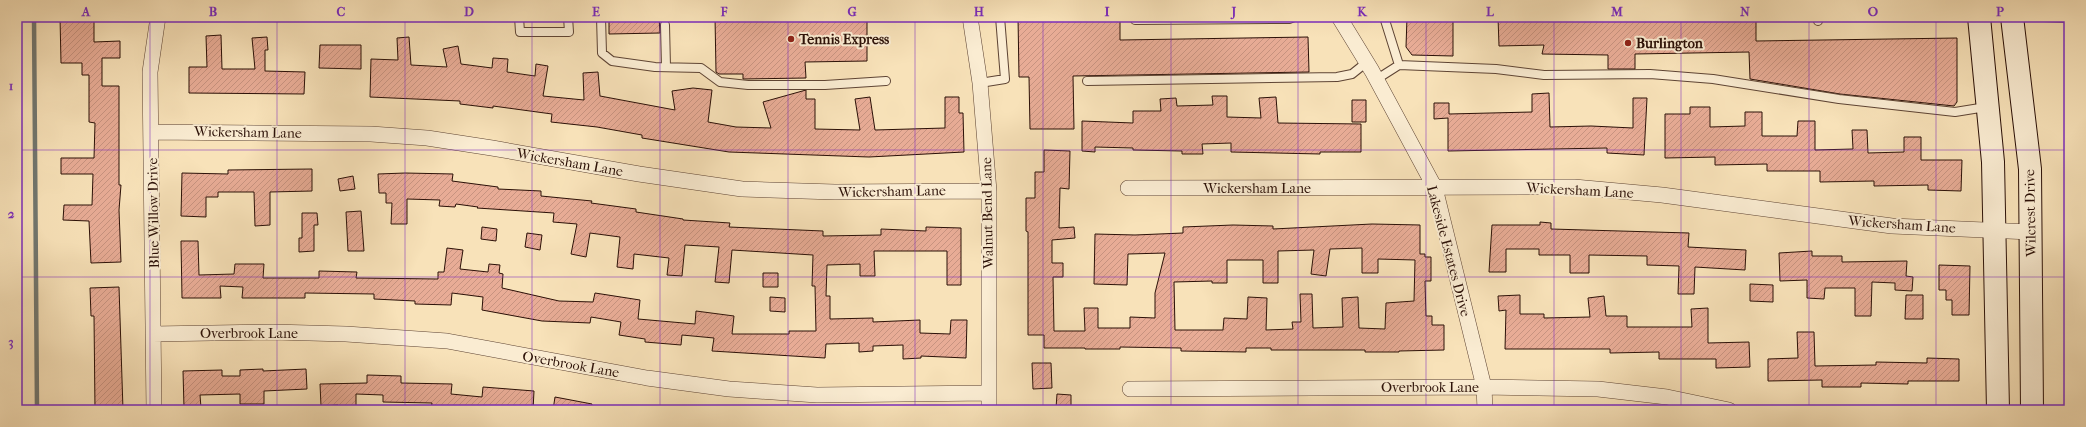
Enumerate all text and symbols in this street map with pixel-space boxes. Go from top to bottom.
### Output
text: A [81,4,91,19]
text: B [209,4,218,19]
text: C [337,4,346,19]
text: D [464,4,474,19]
text: E [592,4,600,19]
text: F [720,4,728,19]
text: G [847,4,857,19]
text: H [974,4,985,19]
text: I [1104,4,1110,19]
text: J [1230,4,1237,20]
text: K [1357,4,1368,19]
text: L [1486,4,1495,19]
text: M [1610,4,1623,19]
text: N [1740,4,1750,19]
text: O [1868,4,1878,19]
text: P [1996,4,2004,19]
place label: Tennis Express [798,31,890,48]
marker: Tennis Express [786,34,796,44]
place label: Burlington [1636,35,1704,52]
marker: Burlington [1623,38,1633,48]
text: 1 [9,78,14,93]
street label: Wickersham Lane [193,123,302,142]
street label: Wickersham Lane [514,145,625,180]
street label: Blue Willow Drive [144,157,163,268]
street label: Walnut Bend Lane [978,157,997,270]
street label: Wilcrest Drive [2021,169,2040,258]
street label: Wickersham Lane [1525,179,1634,202]
street label: Wickersham Lane [1202,180,1311,197]
street label: Wickersham Lane [837,182,946,201]
street label: Lakeside Estates Drive [1423,184,1474,319]
text: 2 [8,206,15,221]
street label: Wickersham Lane [1847,212,1956,237]
street label: Overbrook Lane [200,325,298,342]
text: 3 [8,334,14,350]
street label: Overbrook Lane [521,348,621,381]
street label: Overbrook Lane [1381,379,1479,396]

